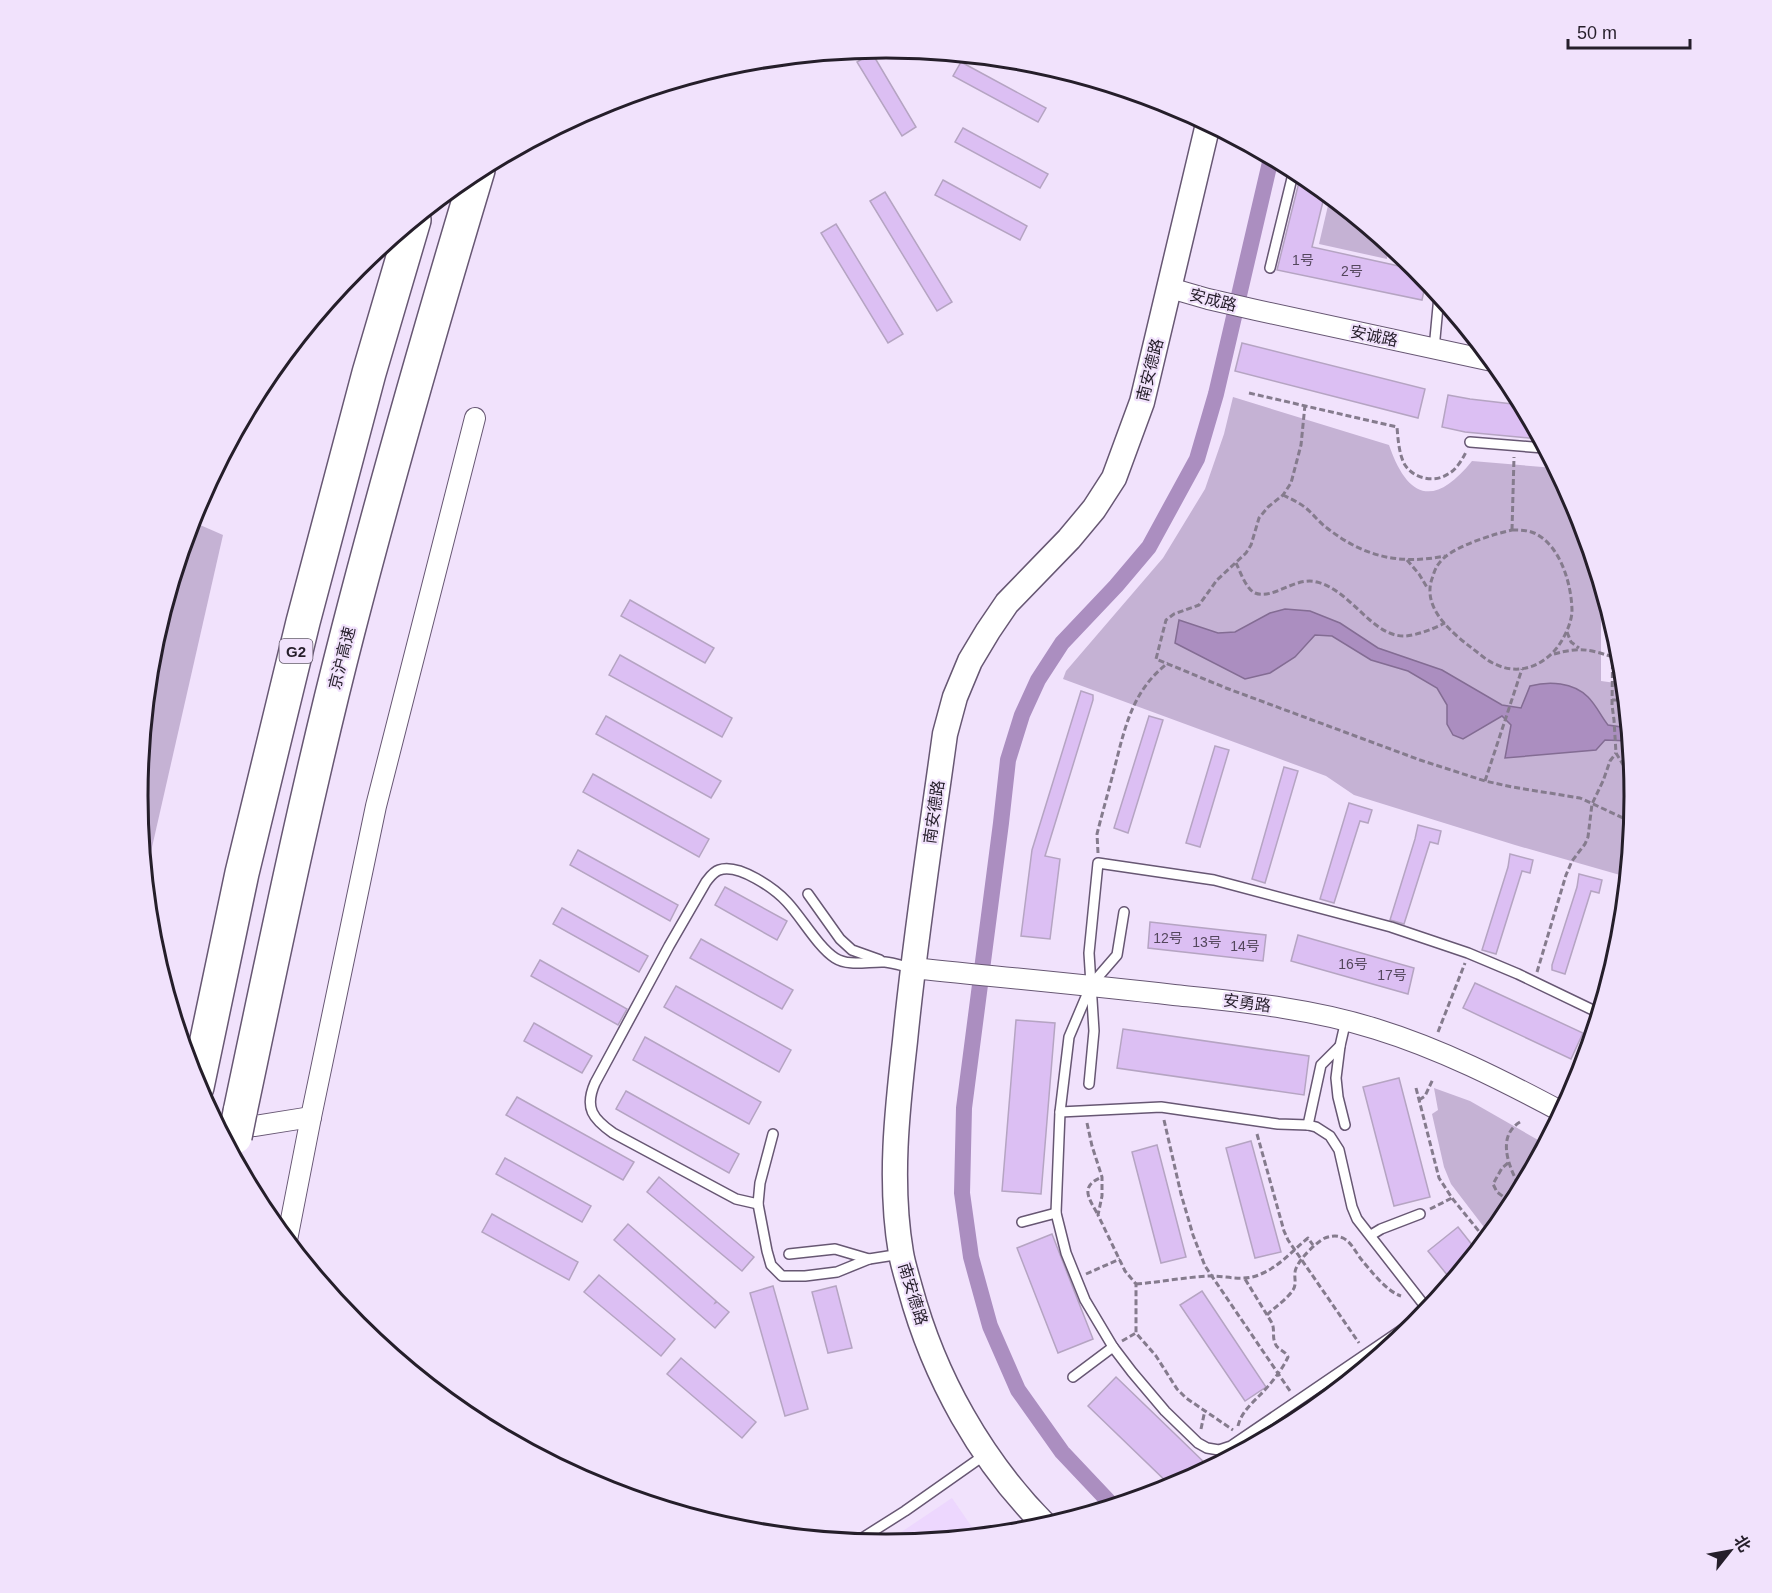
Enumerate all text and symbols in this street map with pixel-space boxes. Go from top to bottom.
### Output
scale bar [1568,12,1690,50]
text: 50 m [1577,23,1617,43]
house number: 1号 [1292,252,1314,268]
house number: 2号 [1341,263,1363,279]
street label: 安成路 [1188,286,1238,314]
street label: 安诚路 [1349,323,1399,349]
street label: 南安德路 [1134,337,1166,403]
street label: 京沪高速 [326,625,358,691]
road number: G2 [280,639,312,663]
street label: 南安德路 [921,779,947,845]
house number: 12号 [1153,930,1183,946]
house number: 13号 [1192,934,1222,950]
house number: 14号 [1230,938,1260,954]
house number: 16号 [1338,956,1368,972]
house number: 17号 [1377,967,1407,983]
street label: 安勇路 [1222,992,1272,1014]
street label: 南安德路 [896,1261,930,1327]
north arrow [1700,1521,1760,1581]
text: 北 [1731,1532,1754,1555]

